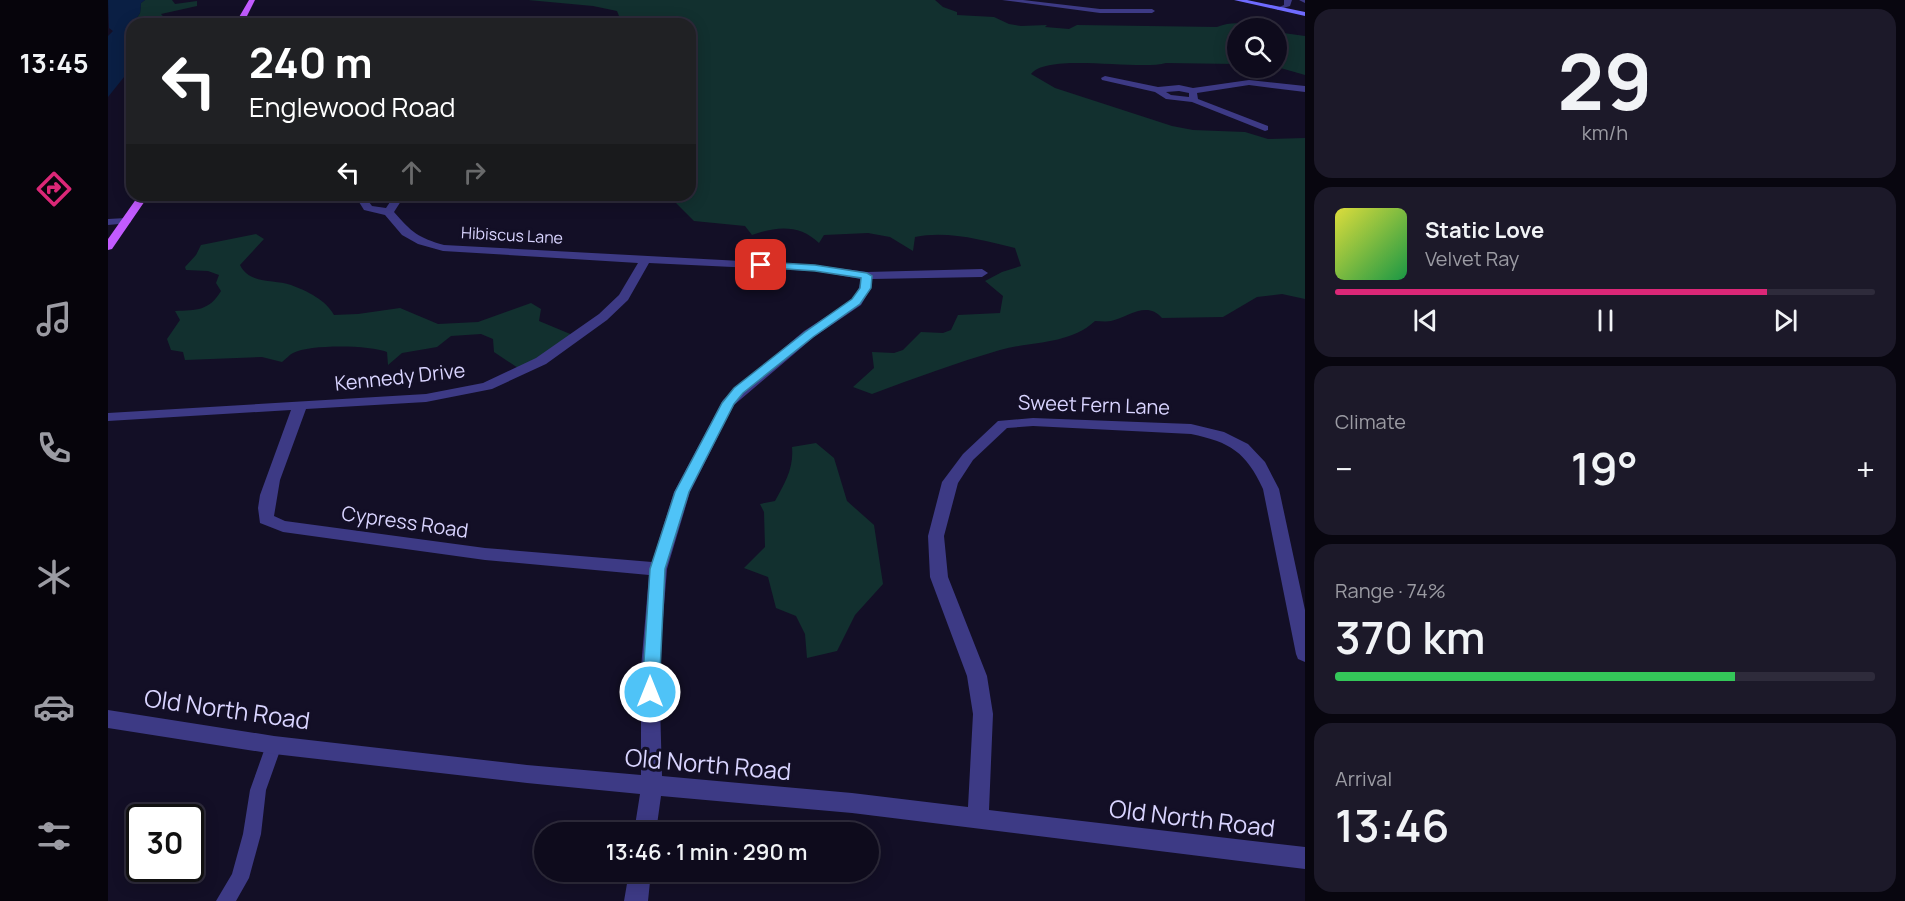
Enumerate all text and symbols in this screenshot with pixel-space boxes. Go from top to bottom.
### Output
map controls [1227,18,1287,78]
button: search [1227,18,1287,78]
text: 29 [1558,27,1652,133]
text: 240 m [249,33,373,91]
icon: left [150,42,228,120]
text: 13:45 [19,44,89,81]
text: Englewood Road [249,88,455,125]
text: km/h [1582,119,1628,146]
icon: left [332,156,365,189]
icon: ahead [395,156,428,189]
icon: right [458,156,491,189]
icon: directions [33,168,75,210]
text: Static Love [1425,215,1544,245]
street label: Hibiscus Lane [460,221,564,249]
pin [735,239,786,290]
text: Velvet Ray [1425,245,1519,272]
icon: arrive [744,248,777,281]
icon: music [33,298,75,340]
icon: previous [1409,304,1442,337]
icon: pause [1589,304,1622,337]
icon: next [1769,304,1802,337]
street label: Kennedy Drive [333,356,467,397]
street label: Sweet Fern Lane [1018,388,1170,421]
text: Climate [1335,408,1406,435]
icon: phone [33,427,75,469]
text: 19° [1571,437,1638,499]
text: − [1335,446,1353,491]
text: + [1856,446,1875,491]
street label: Cypress Road [340,499,470,544]
icon: climate [33,556,75,598]
text: Range · 74% [1335,577,1446,604]
text: 370 km [1335,606,1485,668]
position arrow [618,660,682,724]
street label: Old North Road [142,681,312,736]
icon: car [33,686,75,728]
street label: Old North Road [624,740,793,787]
text: Arrival [1335,765,1392,792]
street label: Old North Road [1107,791,1277,844]
text: 13:46 [1335,794,1450,856]
speed limit sign: 30 [126,804,204,882]
icon: filters [33,815,75,857]
text: 13:46 · 1 min · 290 m [606,837,807,867]

